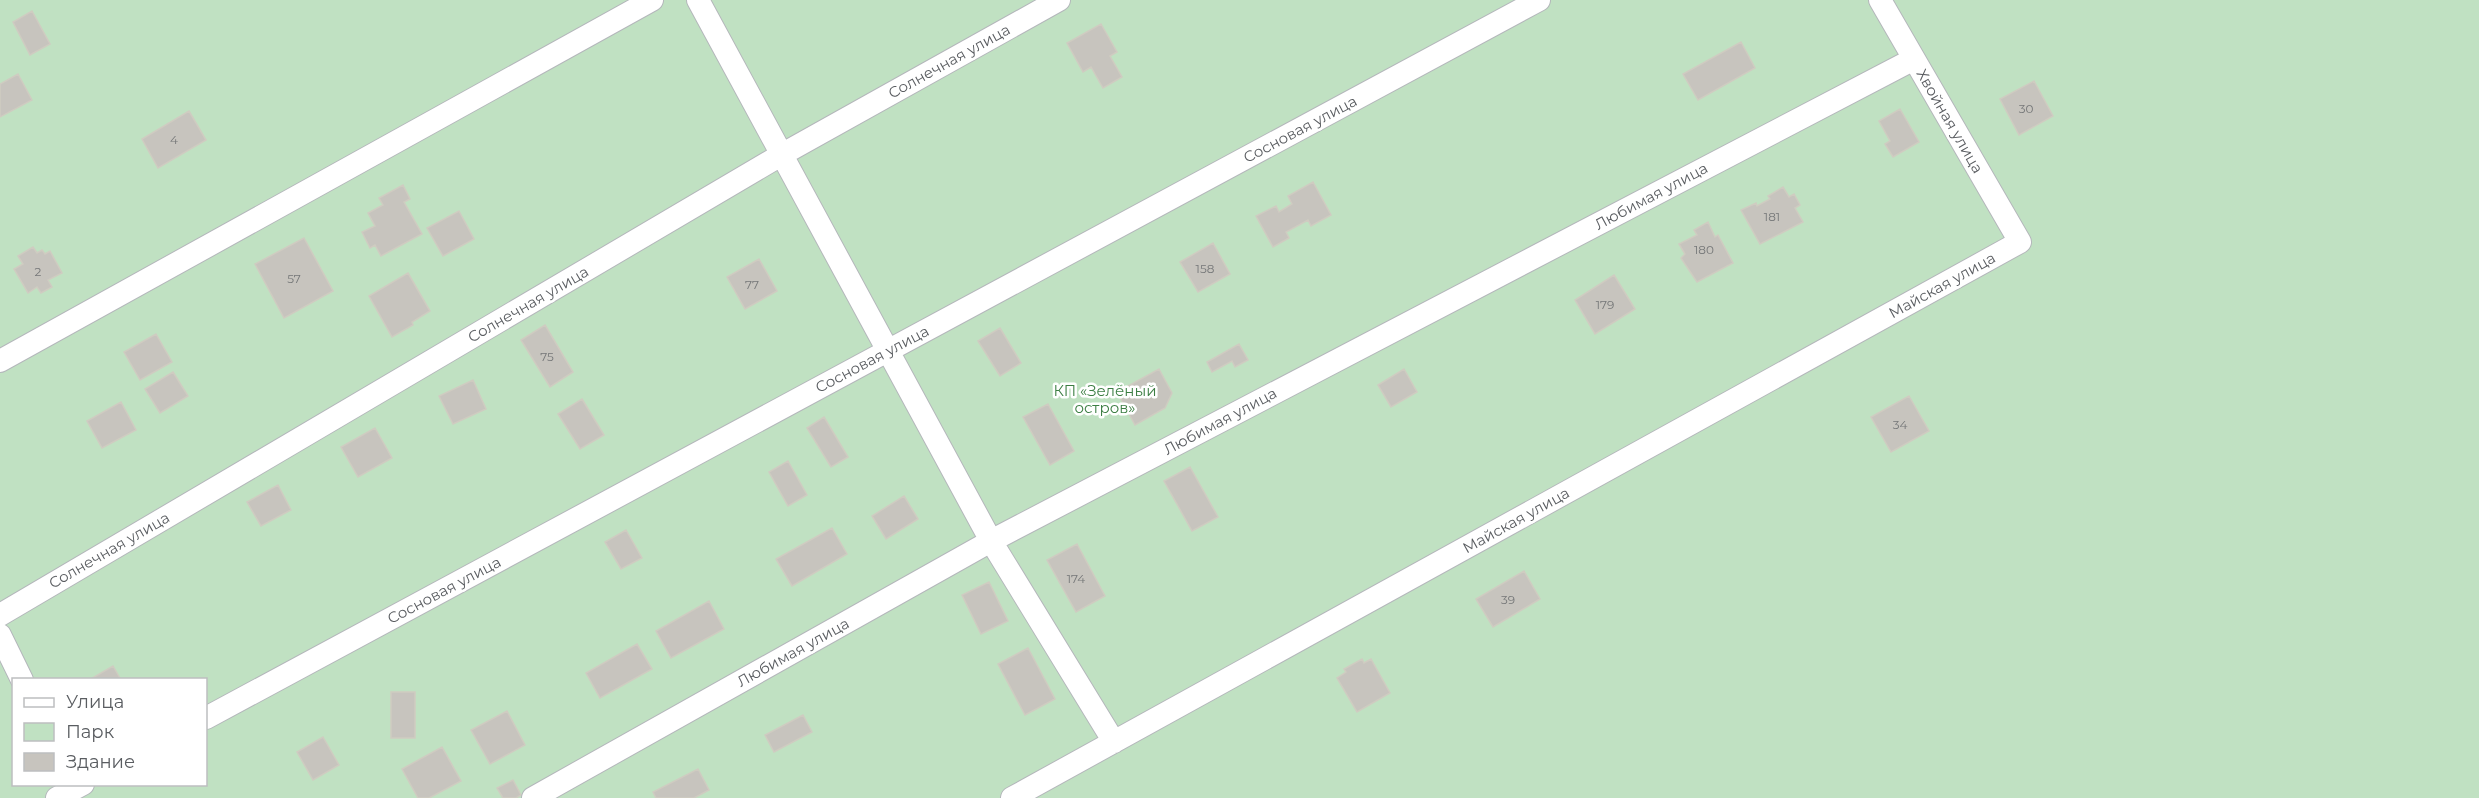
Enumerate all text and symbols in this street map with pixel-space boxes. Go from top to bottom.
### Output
street label: Солнечная улица [885,20,1013,102]
street label: Хвойная улица [1912,65,1988,177]
street label: Сосновая улица [1240,91,1360,167]
house number: 30 [2019,101,2033,116]
house number: 4 [170,132,178,147]
street label: Любимая улица [1591,158,1711,234]
house number: 181 [1764,209,1780,224]
house number: 180 [1694,242,1714,257]
street label: Майская улица [1885,248,1999,322]
house number: 158 [1196,261,1215,276]
street label: Солнечная улица [464,262,592,346]
house number: 2 [35,264,42,279]
house number: 57 [287,271,301,286]
house number: 77 [745,277,759,292]
house number: 179 [1596,297,1614,312]
street label: Сосновая улица [812,321,932,397]
house number: 75 [540,349,554,364]
park label: КП «Зелёный остров» [1053,381,1157,417]
street label: Любимая улица [1160,383,1280,459]
house number: 34 [1893,417,1907,432]
street label: Майская улица [1459,483,1573,557]
street label: Солнечная улица [45,508,173,592]
street label: Сосновая улица [384,552,504,628]
house number: 174 [1067,571,1085,586]
house number: 39 [1501,592,1515,607]
street label: Любимая улица [734,613,852,691]
legend [12,678,207,786]
text: Улица [66,691,124,713]
text: Парк [66,721,115,743]
text: Здание [66,751,135,773]

